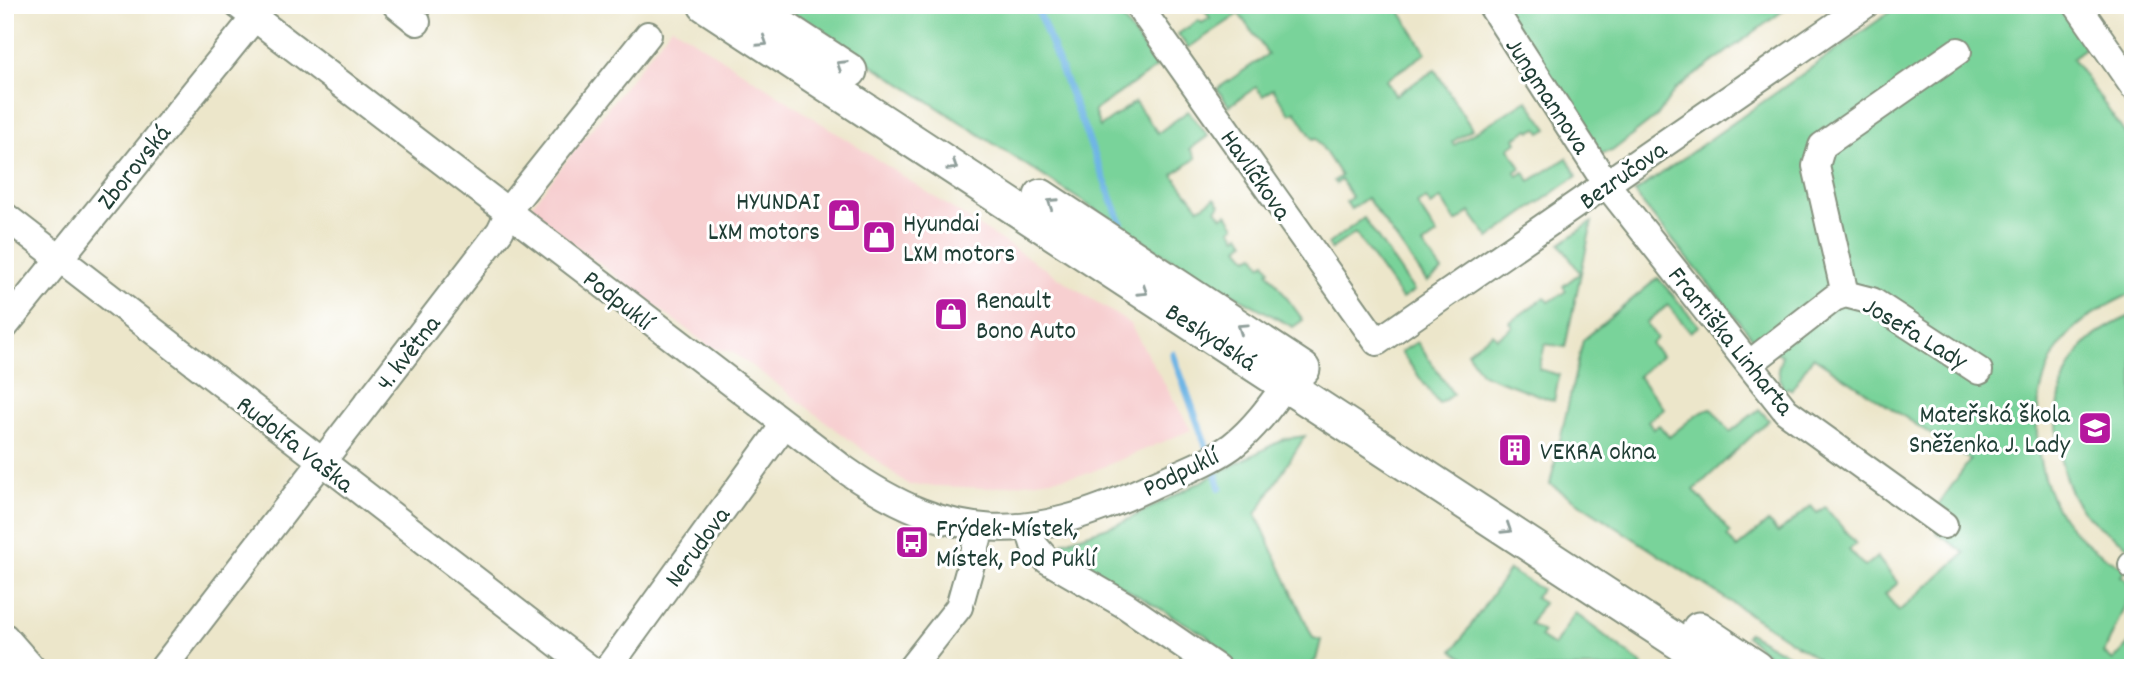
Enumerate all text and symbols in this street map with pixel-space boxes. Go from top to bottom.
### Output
street label: Jungmannova [1494,31,1598,163]
one-way arrow [755,33,768,46]
one-way arrow [836,61,849,73]
street label: Zborovská [90,117,182,219]
street label: Havlíčkova [1209,123,1299,229]
street label: Bezručova [1573,133,1676,221]
one-way arrow [946,158,959,171]
place label: HYUNDAI LXM motors [708,185,820,252]
shop icon: HYUNDAI LXM motors [825,196,863,234]
one-way arrow [1046,198,1059,211]
place label: Hyundai LXM motors [903,207,1015,274]
shop icon: Hyundai LXM motors [860,218,898,256]
street label: Františka Linharta [1657,260,1802,425]
street label: Podpuklí [574,262,662,342]
one-way arrow [1135,283,1148,296]
place label: Renault Bono Auto [976,284,1076,351]
street label: Josefa Lady [1855,289,1974,381]
shop icon: Renault Bono Auto [932,295,970,333]
street label: Beskydská [1157,295,1263,382]
street label: 4. května [368,308,452,400]
one-way arrow [1237,324,1250,336]
street label: Rudolfa Vaška [227,388,361,504]
place label: Mateřská škola Sněženka J. Lady [1909,398,2071,465]
school or university icon: Mateřská škola Sněženka J. Lady [2076,409,2114,447]
building icon: VEKRA okna [1496,431,1534,469]
place label: VEKRA okna [1540,435,1656,472]
street label: Podpuklí [1137,439,1228,508]
street label: Nerudova [657,499,741,596]
place label: Frýdek-Místek, Místek, Pod Puklí [936,512,1098,579]
one-way arrow [1499,520,1512,533]
bus stop icon: Frýdek-Místek, Místek, Pod Puklí [893,523,931,561]

